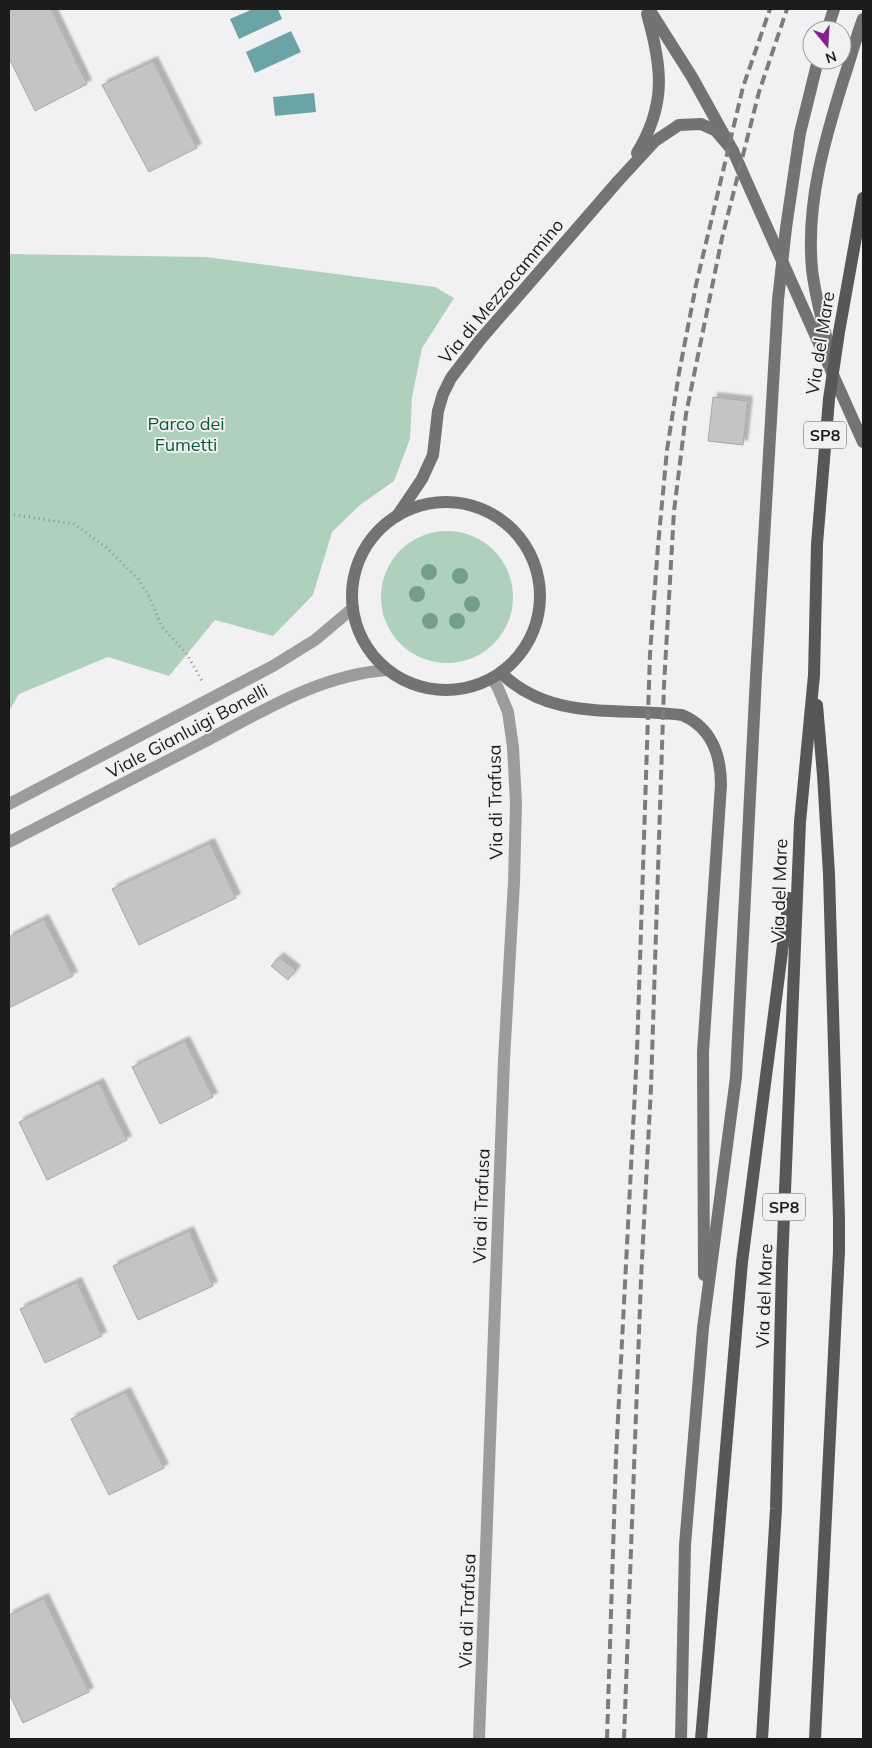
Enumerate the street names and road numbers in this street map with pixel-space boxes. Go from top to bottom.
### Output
street label: Via di Mezzocammino [434,214,568,368]
street label: Via del Mare [800,290,840,396]
road number: SP8 [804,422,846,448]
street label: Viale Gianluigi Bonelli [102,679,272,783]
street label: Via di Trafusa [482,744,508,860]
street label: Via del Mare [766,838,792,944]
street label: Via di Trafusa [467,1148,495,1264]
road number: SP8 [763,1194,805,1220]
street label: Via del Mare [751,1243,777,1349]
street label: Via di Trafusa [453,1553,481,1669]

